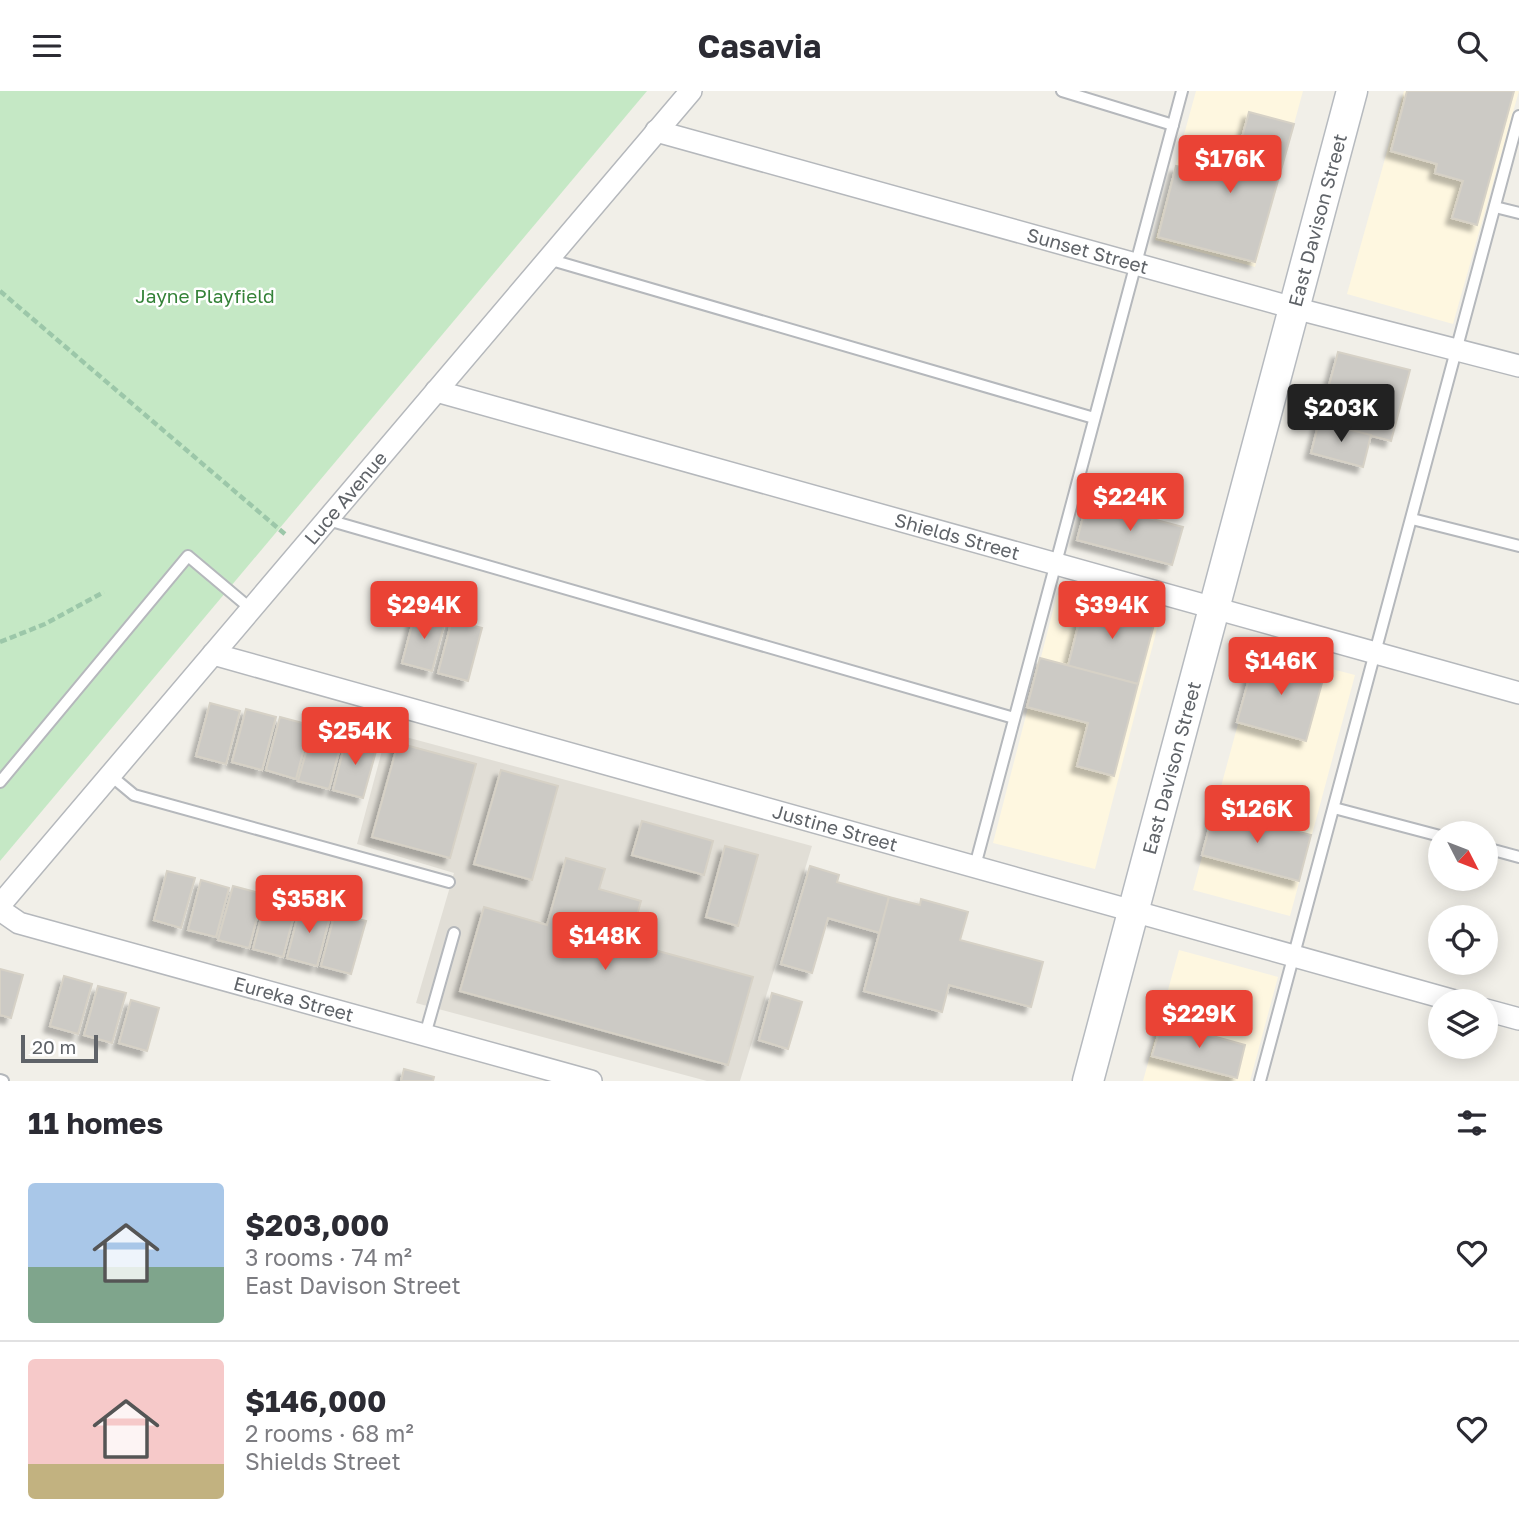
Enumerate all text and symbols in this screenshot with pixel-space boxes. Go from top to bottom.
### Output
icon: menu [28,27,66,65]
text: Casavia [698,27,821,65]
icon: search [1453,27,1491,65]
street label: East Davison Street [1283,131,1351,309]
pin: $176K [1181,135,1279,195]
text: $176K [1194,144,1266,172]
street label: Sunset Street [1024,222,1151,278]
park label: Jayne Playfield [135,284,275,307]
pin: $203K [1292,385,1390,444]
text: $203K [1303,393,1379,421]
street label: Luce Avenue [299,446,391,549]
pin: $224K [1081,473,1179,533]
text: $224K [1093,482,1167,510]
street label: Shields Street [892,507,1022,564]
pin: $294K [375,581,473,641]
pin: $394K [1063,581,1161,641]
text: $294K [386,590,462,618]
text: $394K [1074,590,1150,618]
pin: $146K [1232,637,1330,697]
text: $146K [1245,646,1317,674]
street label: East Davison Street [1137,679,1205,857]
pin: $254K [306,707,404,767]
text: $254K [318,716,392,744]
pin: $126K [1208,785,1306,845]
text: $126K [1221,794,1293,822]
street label: Justine Street [770,799,900,856]
north arrow [1428,821,1498,891]
map controls [1428,821,1498,1059]
pin: $358K [260,875,358,935]
text: $358K [272,884,346,912]
button: locate [1428,905,1498,975]
pin: $148K [556,913,654,972]
text: $148K [568,921,642,949]
street label: Eureka Street [231,971,357,1026]
button: layers [1428,989,1498,1059]
pin: $229K [1150,991,1248,1050]
text: $229K [1162,999,1236,1027]
scale bar [21,1032,98,1064]
text: 20 m [32,1035,76,1058]
icon: filters [1453,1104,1491,1142]
text: 11 homes [28,1105,163,1141]
text: $203,000 [245,1207,389,1243]
icon: home [84,1211,168,1295]
icon: heart [1453,1234,1491,1272]
text: 3 rooms · 74 m² [245,1243,412,1271]
text: East Davison Street [245,1271,461,1299]
text: $146,000 [245,1383,386,1419]
icon: home [84,1387,168,1471]
icon: heart [1453,1410,1491,1448]
text: 2 rooms · 68 m² [245,1419,414,1447]
text: Shields Street [245,1447,401,1475]

